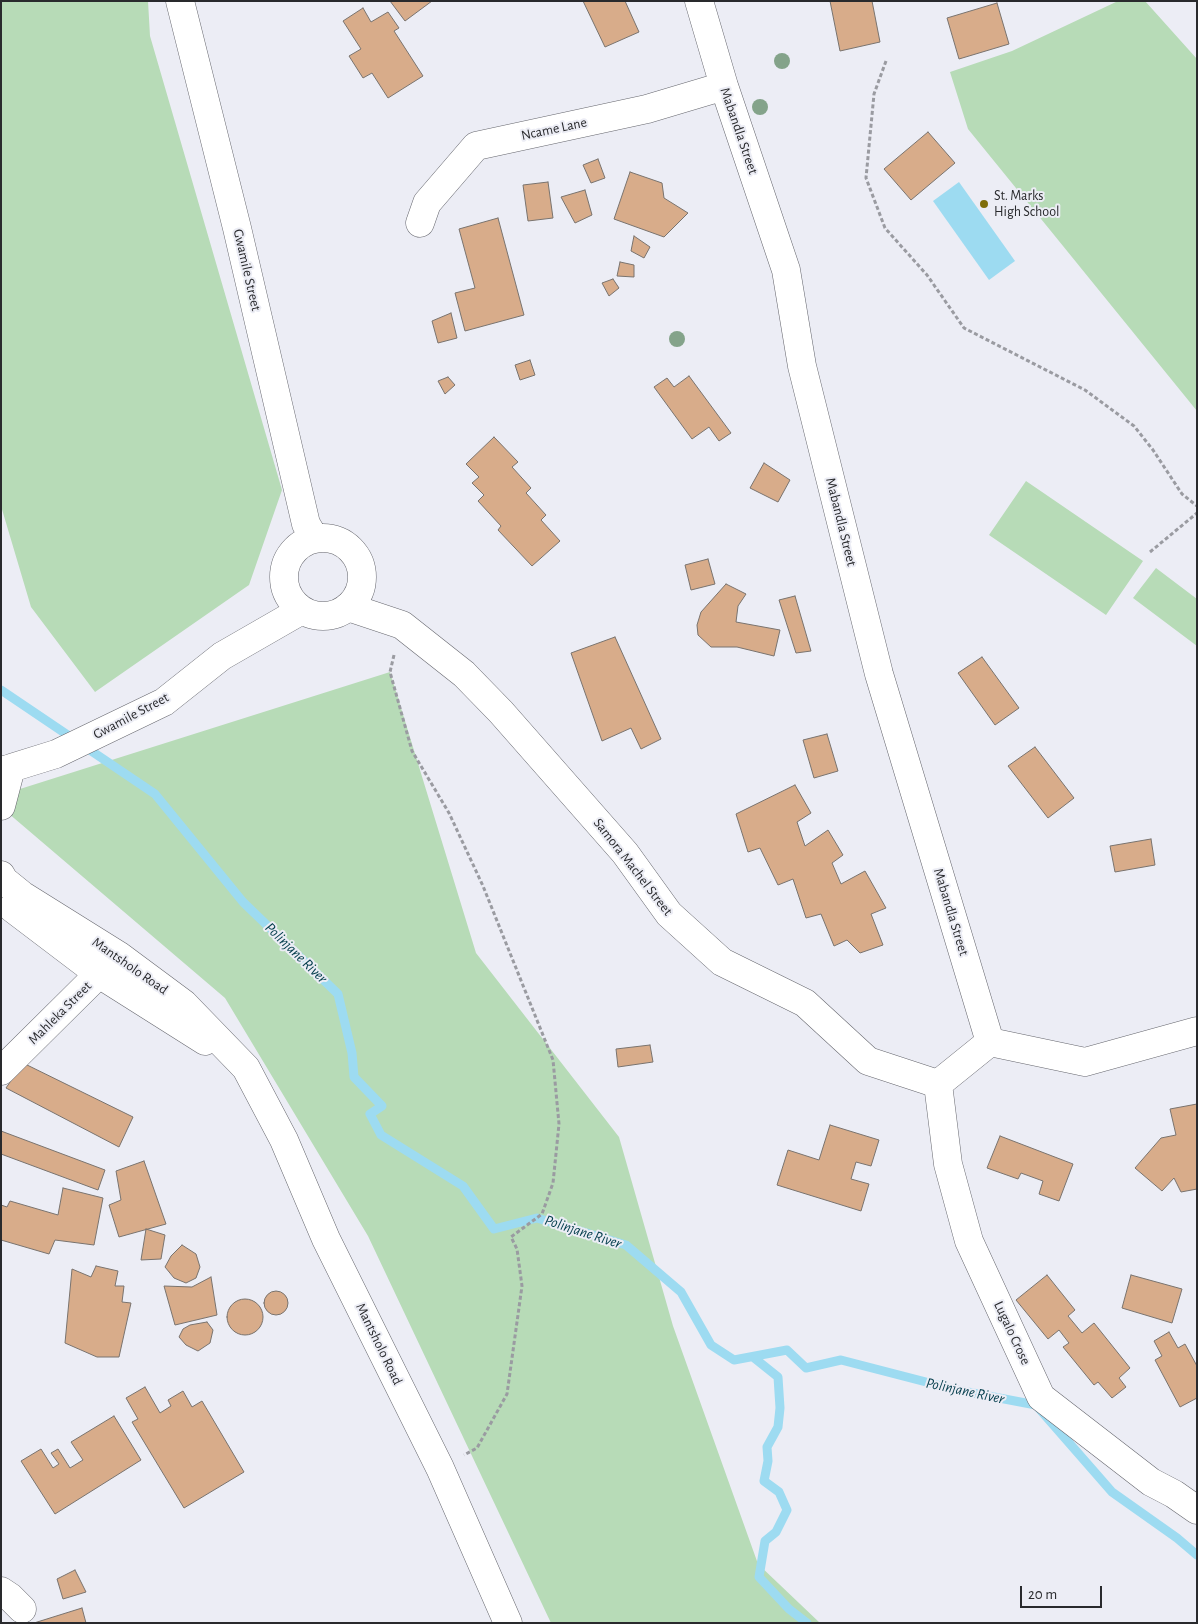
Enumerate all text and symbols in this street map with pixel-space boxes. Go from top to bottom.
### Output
street label: Mabandla Street [716,85,762,177]
street label: Ncame Lane [520,114,588,144]
place label: St. Marks High School [994,188,1060,220]
marker: St. Marks High School [978,198,990,210]
street label: Gwamile Street [229,227,265,313]
street label: Mabandla Street [822,476,860,568]
street label: Gwamile Street [90,689,172,743]
street label: Samora Machel Street [590,815,676,919]
street label: Mabandla Street [930,866,972,958]
water label: Polinjane River [261,919,331,987]
street label: Mantsholo Road [89,934,171,998]
street label: Mahleka Street [25,978,95,1048]
water label: Polinjane River [542,1211,624,1253]
street label: Lugalo Crose [990,1298,1034,1368]
street label: Mantsholo Road [352,1300,406,1388]
water label: Polinjane River [924,1374,1006,1408]
scale bar [1023,1576,1106,1608]
text: 20 m [1028,1587,1057,1602]

